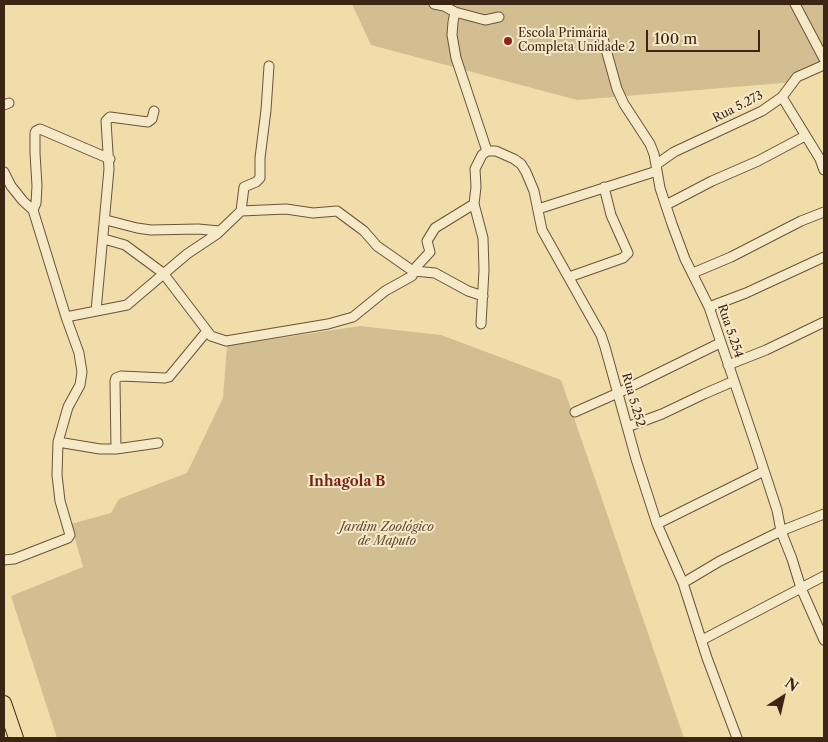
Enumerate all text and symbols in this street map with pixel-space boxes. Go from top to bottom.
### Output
scale bar [648,20,762,52]
place label: Escola Primária Completa Unidade 2 [518,27,635,55]
text: 100 m [654,29,697,48]
marker: Escola Primária Completa Unidade 2 [502,35,514,47]
street label: Rua 5.273 [710,88,766,126]
street label: Rua 5.254 [714,302,746,360]
street label: Rua 5.252 [618,371,648,429]
district label: Inhagola B [308,474,386,490]
park label: Jardim Zoológico de Maputo [340,521,434,549]
north arrow [758,672,808,722]
text: N [781,674,802,696]

